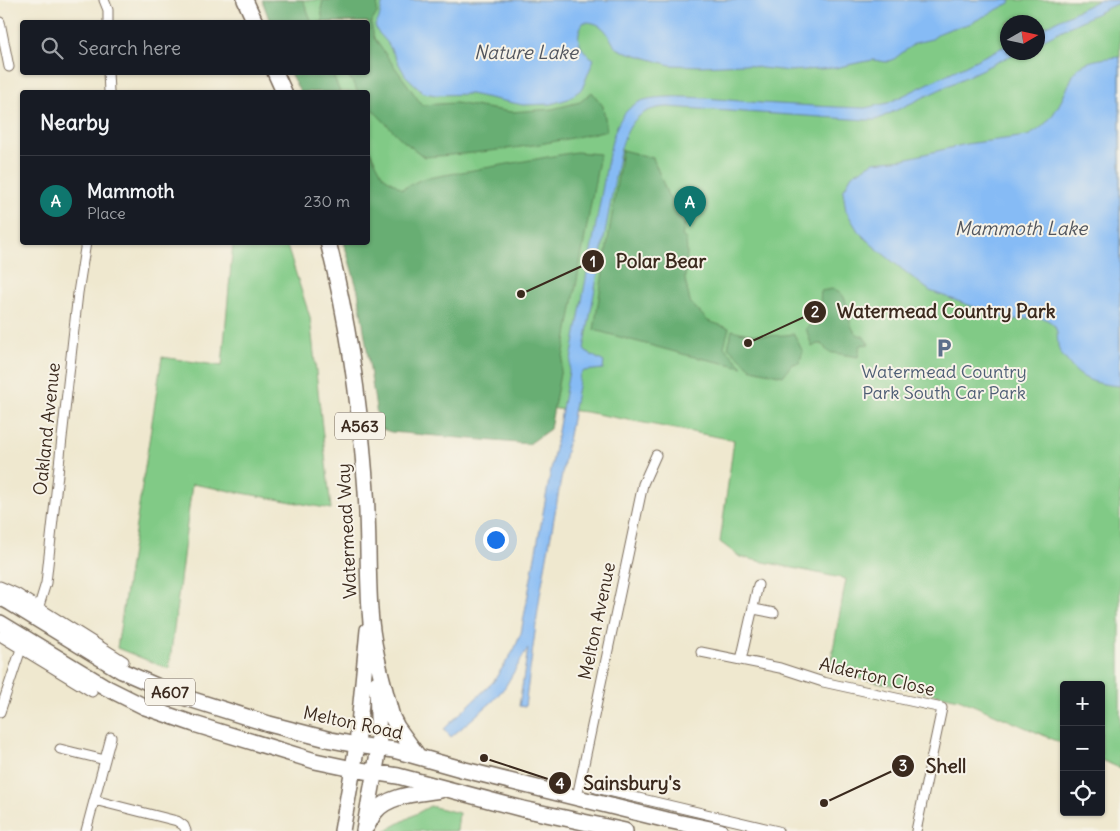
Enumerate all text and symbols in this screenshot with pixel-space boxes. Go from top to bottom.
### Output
north arrow [1000,15,1045,60]
search box [20,20,370,75]
icon: search [38,34,66,62]
text: Search here [78,36,181,60]
water label: Nature Lake [474,40,580,64]
text: Nearby [40,109,110,136]
text: Mammoth [87,179,174,203]
pin: A [674,186,706,227]
text: A [51,191,61,211]
text: 230 m [304,191,350,211]
text: Place [87,203,126,223]
water label: Mammoth Lake [955,216,1089,240]
callout: Polar Bear [581,244,716,278]
text: Polar Bear [616,249,706,273]
text: 1 [590,252,596,271]
callout: Watermead Country Park [802,295,1066,329]
text: Watermead Country Park [837,299,1056,323]
text: 2 [811,302,819,321]
parking icon: Watermead Country Park South Car Park [933,337,955,359]
place label: Watermead Country Park South Car Park [861,360,1027,404]
street label: Oakland Avenue [28,361,65,496]
road number: A563 [335,412,385,440]
street label: Watermead Way [331,463,362,599]
your location [483,527,509,553]
street label: Melton Avenue [573,560,620,682]
street label: Alderton Close [817,652,937,701]
road number: A607 [145,679,195,706]
map controls [1060,681,1105,816]
button: + [1060,681,1105,726]
street label: Melton Road [301,701,405,744]
button: − [1060,726,1105,771]
callout: Shell [891,749,976,783]
text: Shell [926,754,966,778]
text: 3 [899,756,907,775]
callout: Sainsbury's [548,766,690,800]
text: Sainsbury's [583,771,681,795]
button: locate [1060,771,1105,816]
text: 4 [556,774,565,793]

